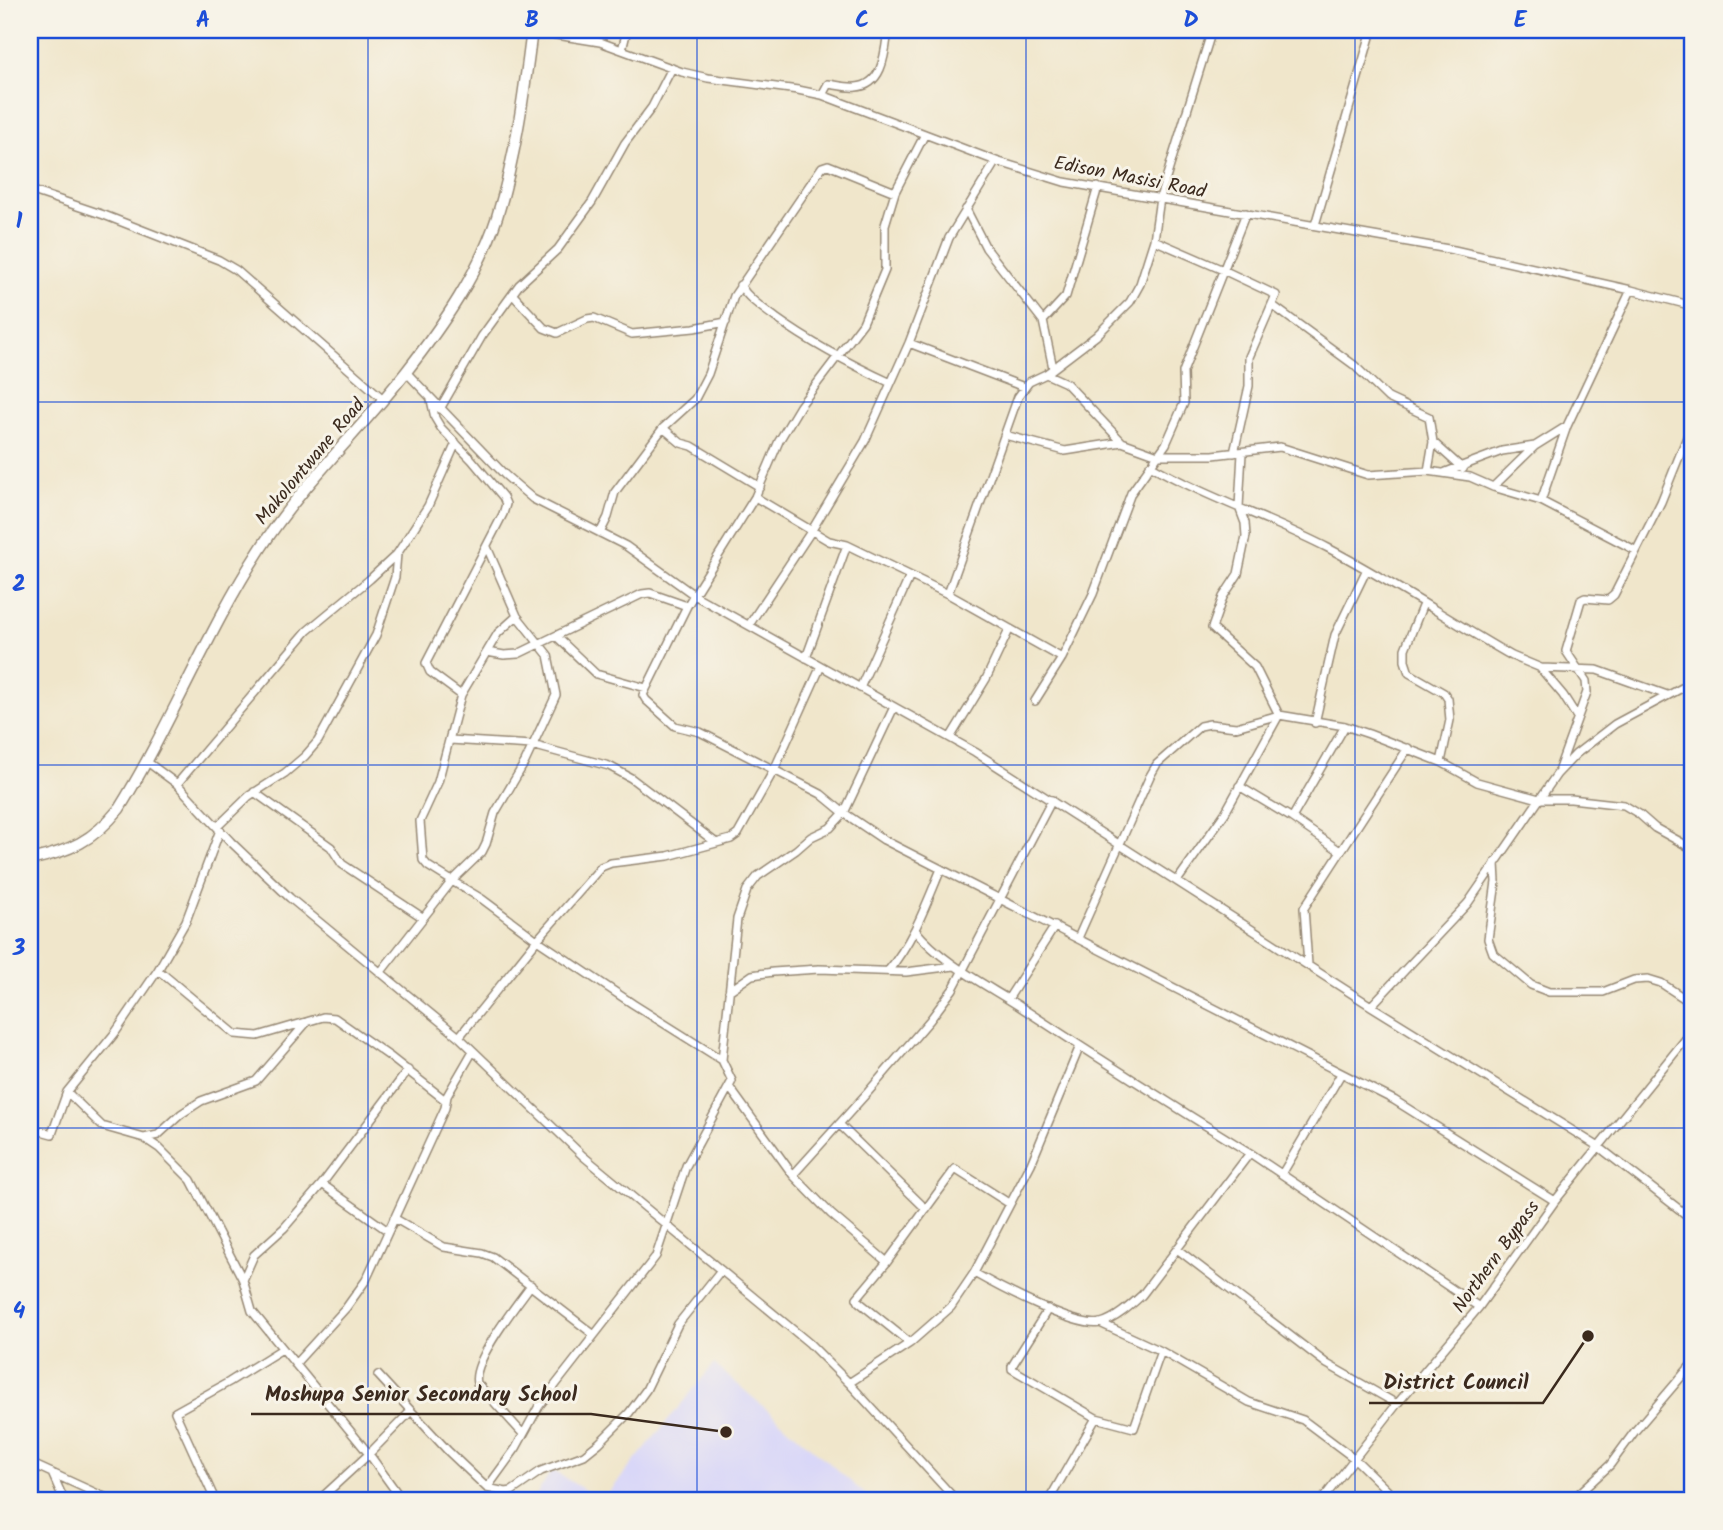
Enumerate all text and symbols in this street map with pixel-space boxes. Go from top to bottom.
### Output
text: A [196,3,210,39]
text: B [525,3,539,39]
text: C [855,3,869,39]
text: D [1183,3,1199,39]
text: E [1514,3,1528,39]
street label: Edison Masisi Road [1051,149,1209,208]
text: 1 [16,204,23,240]
street label: Makolontwane Road [248,392,373,533]
text: 2 [12,567,26,603]
text: 3 [12,931,26,967]
street label: Northern Bypass [1445,1195,1548,1320]
text: 4 [13,1294,26,1330]
callout: District Council [1369,1361,1543,1403]
text: District Council [1383,1367,1529,1400]
callout: Moshupa Senior Secondary School [251,1372,591,1414]
text: Moshupa Senior Secondary School [265,1379,577,1412]

